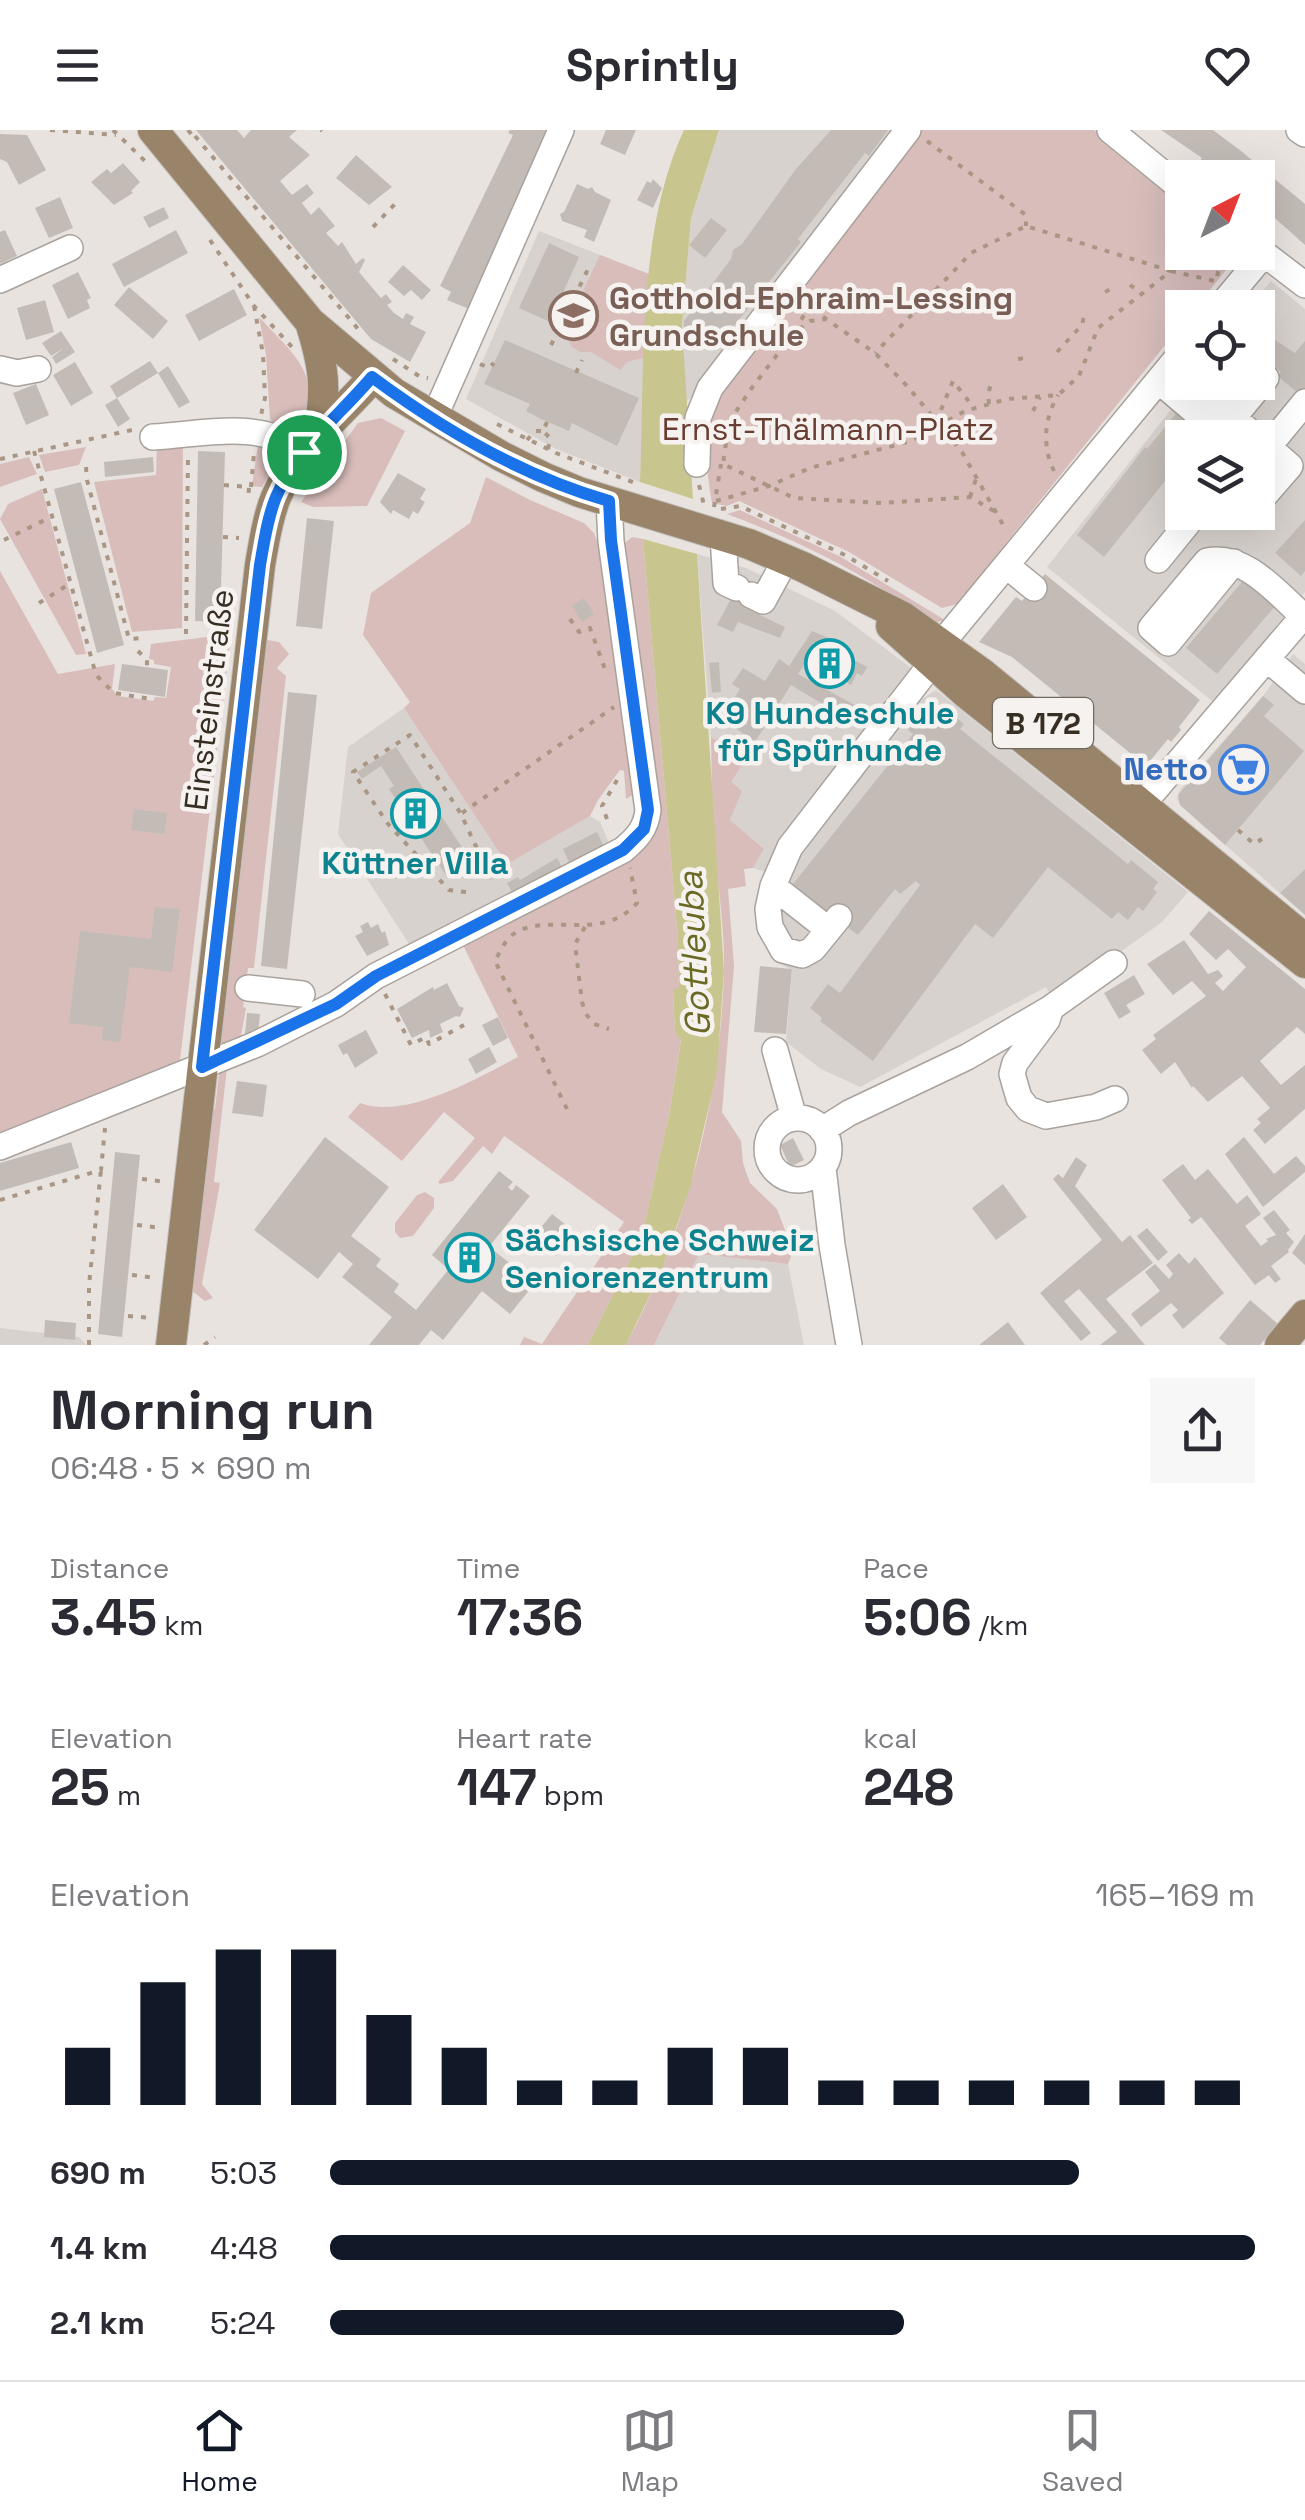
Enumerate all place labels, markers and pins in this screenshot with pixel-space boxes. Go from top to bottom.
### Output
place label: Gotthold-Ephraim-Lessing Grundschule [609,278,1013,355]
school or university icon: Gotthold-Ephraim-Lessing Grundschule [548,290,600,342]
pin [262,410,347,495]
building icon: K9 Hundeschule für Spürhunde [804,637,856,689]
place label: K9 Hundeschule für Spürhunde [706,693,954,770]
supermarket icon: Netto [1217,743,1269,795]
place label: Netto [1123,749,1208,789]
building icon: Küttner Villa [389,787,441,839]
place label: Küttner Villa [322,843,508,883]
place label: Sächsische Schweiz Seniorenzentrum [505,1220,815,1297]
building icon: Sächsische Schweiz Seniorenzentrum [444,1232,496,1284]

